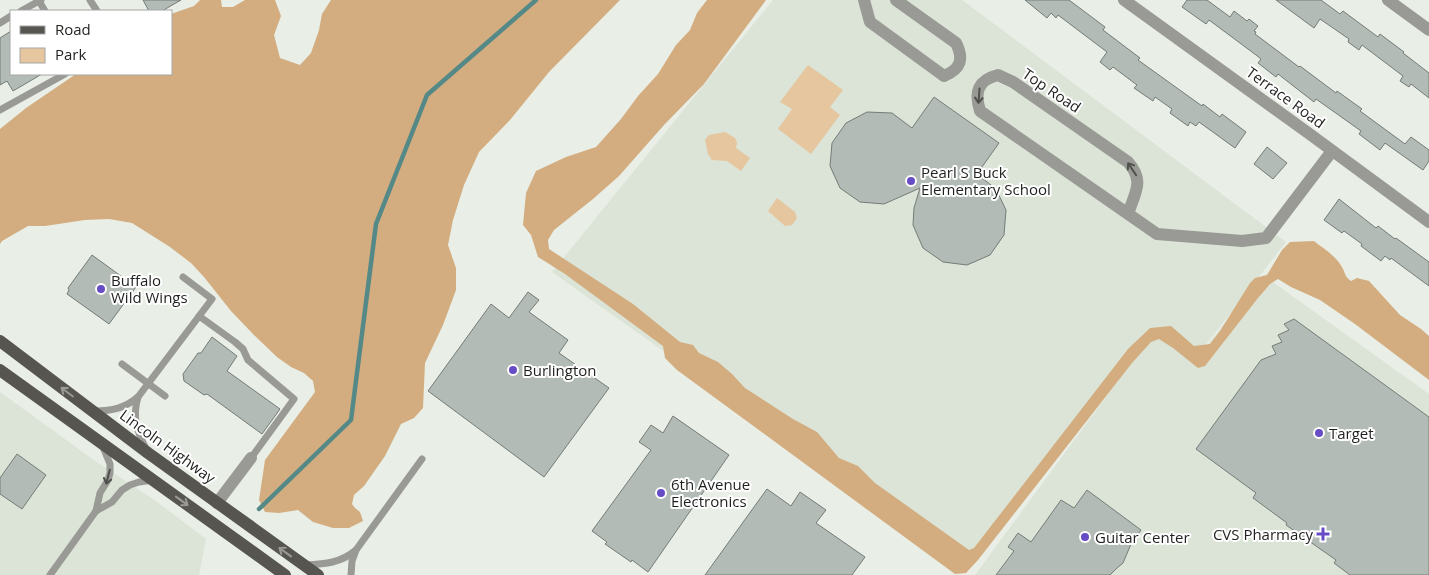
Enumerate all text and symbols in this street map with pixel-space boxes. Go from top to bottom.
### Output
legend [10,10,172,75]
text: Road [55,19,91,39]
text: Park [55,44,86,64]
street label: Terrace Road [1243,62,1329,132]
street label: Top Road [1019,63,1085,117]
one-way arrow [974,88,983,104]
place label: Pearl S Buck Elementary School [921,162,1051,199]
one-way arrow [1127,162,1138,176]
marker: Pearl S Buck Elementary School [905,175,917,187]
place label: Buffalo Wild Wings [111,270,188,307]
marker: Buffalo Wild Wings [95,283,107,295]
place label: Burlington [523,360,597,380]
marker: Burlington [507,364,519,376]
one-way arrow [61,386,74,397]
street label: Lincoln Highway [116,405,220,488]
place label: Target [1329,423,1374,443]
marker: Target [1313,427,1325,439]
one-way arrow [103,468,112,484]
place label: 6th Avenue Electronics [671,474,750,511]
marker: 6th Avenue Electronics [655,487,667,499]
one-way arrow [175,496,189,506]
place label: CVS Pharmacy [1213,524,1313,544]
place label: Guitar Center [1095,527,1190,547]
marker: CVS Pharmacy [1317,528,1329,540]
marker: Guitar Center [1079,531,1091,543]
one-way arrow [278,547,292,557]

